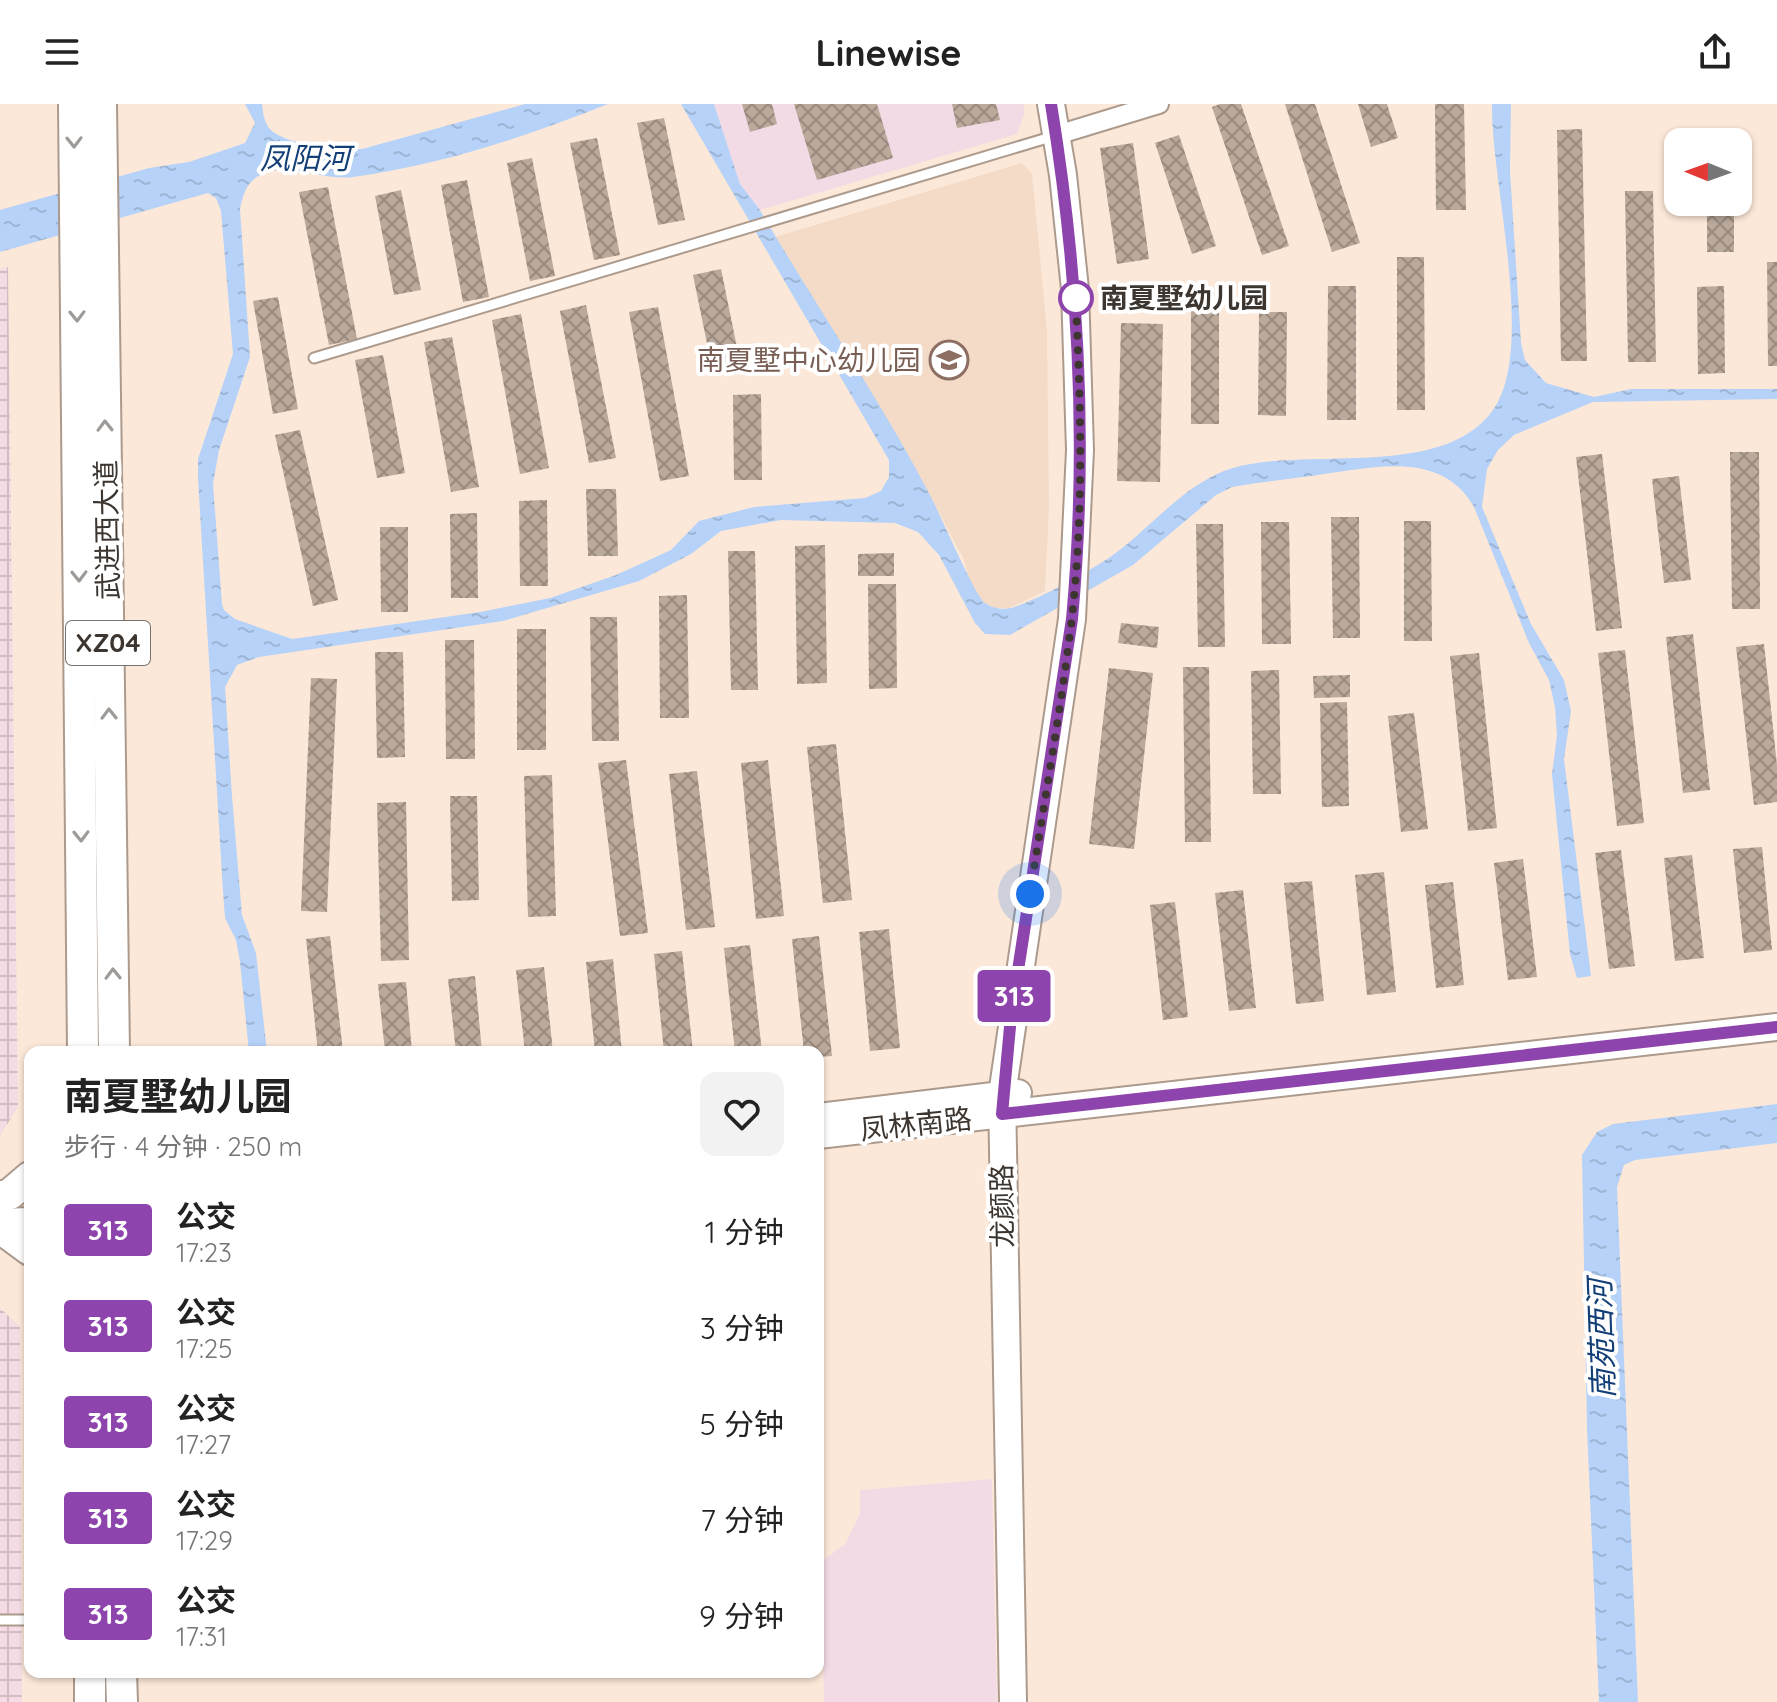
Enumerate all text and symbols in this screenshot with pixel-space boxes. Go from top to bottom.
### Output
icon: menu [40,30,84,74]
text: Linewise [815,30,962,75]
icon: share [1693,30,1737,74]
north arrow [1664,128,1752,216]
map controls [1664,128,1752,216]
one-way arrow [65,136,83,149]
water label: 凤阳河 [260,139,355,177]
place label: 南夏墅幼儿园 [1100,280,1268,315]
marker: 南夏墅幼儿园 [1059,281,1093,315]
one-way arrow [68,310,85,323]
school or university icon: 南夏墅中心幼儿园 [928,339,970,381]
place label: 南夏墅中心幼儿园 [697,342,921,377]
one-way arrow [96,419,114,432]
street label: 武进西大道 [88,460,125,600]
one-way arrow [70,570,88,583]
road number: XZ04 [66,621,150,665]
one-way arrow [100,707,118,720]
one-way arrow [72,830,90,843]
your location [1010,874,1050,914]
one-way arrow [104,967,122,980]
line badge: 313 [968,970,1060,1022]
text: 313 [994,978,1034,1013]
text: 南夏墅幼儿园 [64,1072,292,1120]
button: heart [700,1072,784,1156]
street label: 凤林南路 [858,1100,973,1147]
text: 步行 · 4 分钟 · 250 m [64,1130,302,1163]
street label: 龙颜路 [983,1164,1020,1248]
text: 公交 [176,1197,236,1235]
text: 313 [88,1212,128,1247]
text: 1 分钟 [705,1213,784,1251]
text: 17:23 [176,1236,232,1269]
water label: 南苑西河 [1580,1273,1622,1400]
text: 公交 [176,1293,236,1331]
text: 313 [88,1308,128,1343]
text: 3 分钟 [700,1309,784,1347]
text: 17:25 [176,1332,232,1365]
text: 公交 [176,1389,236,1427]
text: 313 [88,1404,128,1439]
text: 5 分钟 [699,1405,784,1443]
text: 17:27 [176,1428,231,1461]
text: 公交 [176,1485,236,1523]
text: 313 [88,1500,128,1535]
text: 7 分钟 [700,1501,784,1539]
text: 17:29 [176,1524,233,1557]
text: 公交 [176,1581,236,1619]
text: 313 [88,1596,128,1631]
text: 9 分钟 [699,1597,784,1635]
text: 17:31 [176,1620,227,1653]

